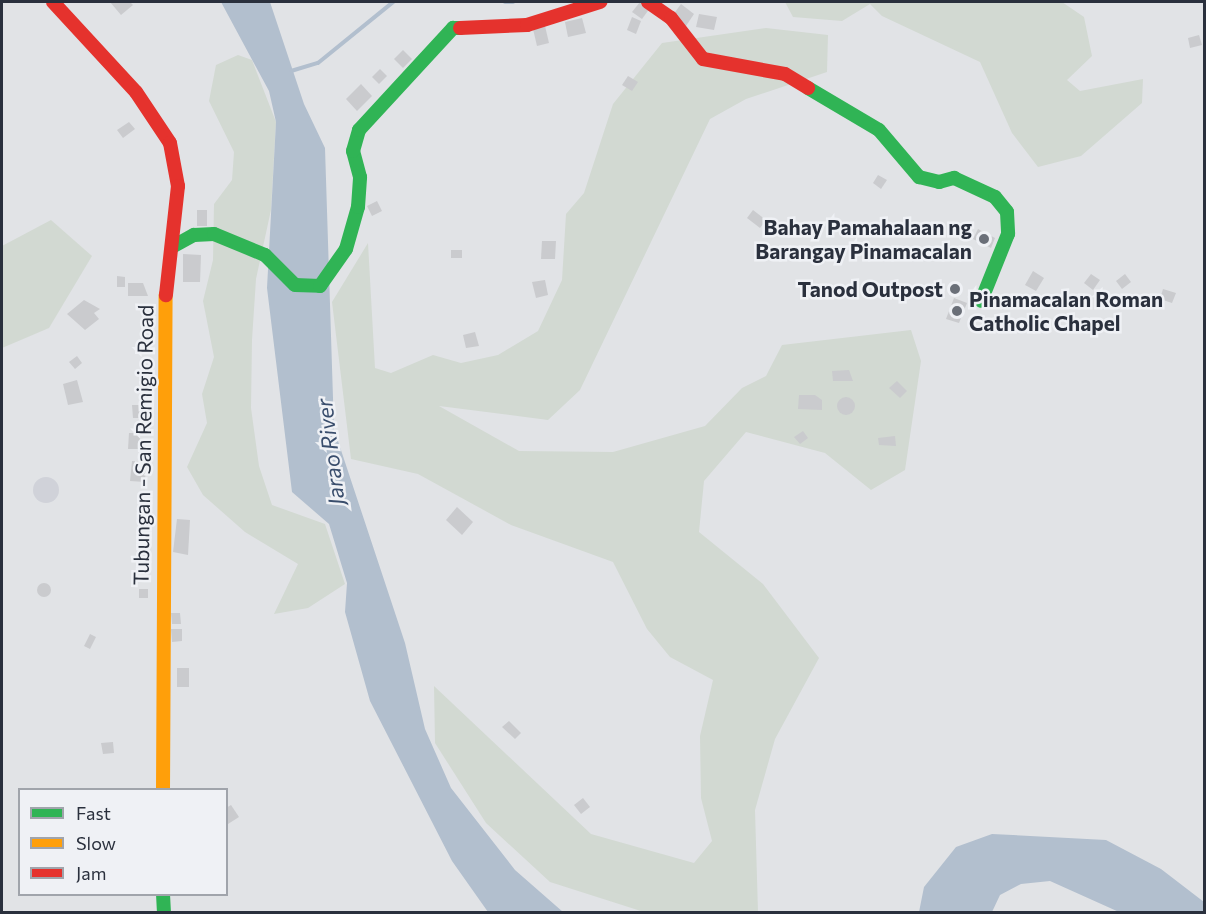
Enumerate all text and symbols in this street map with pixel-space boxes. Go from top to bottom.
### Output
place label: Bahay Pamahalaan ng Barangay Pinamacalan [755,214,972,264]
marker: Bahay Pamahalaan ng Barangay Pinamacalan [977,232,991,246]
place label: Tanod Outpost [798,276,943,302]
marker: Tanod Outpost [948,282,962,296]
place label: Pinamacalan Roman Catholic Chapel [969,286,1163,336]
street label: Tubungan - San Remigio Road [128,304,158,586]
marker: Pinamacalan Roman Catholic Chapel [950,304,964,318]
water label: Jarao River [310,397,350,507]
legend [18,788,228,896]
text: Fast [76,802,111,824]
text: Slow [76,832,116,854]
text: Jam [76,862,106,884]

